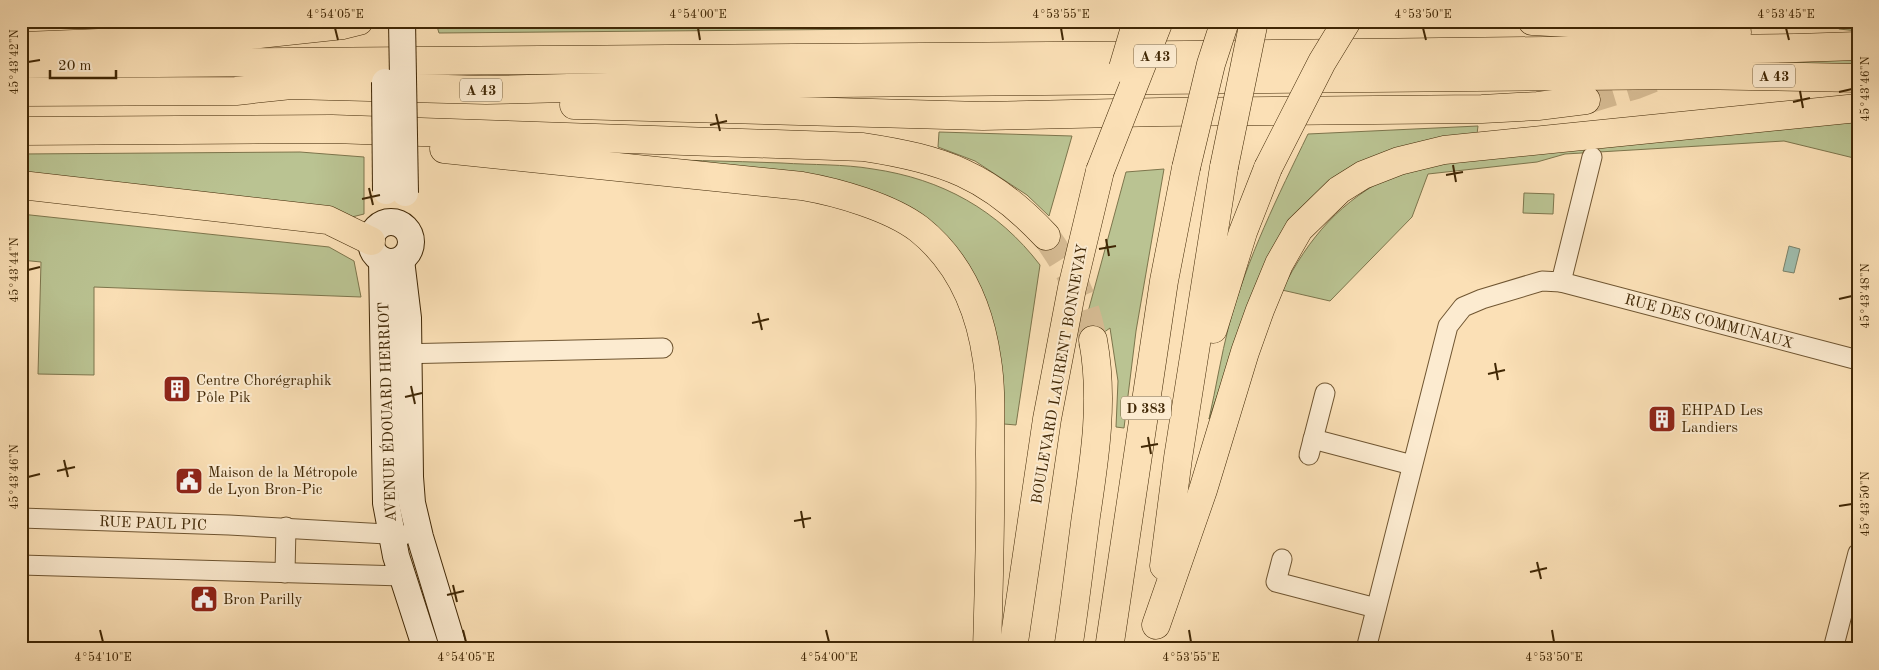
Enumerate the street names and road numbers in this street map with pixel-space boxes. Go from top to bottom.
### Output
road number: A 43 [1134,44,1176,68]
road number: A 43 [1753,64,1795,88]
road number: A 43 [460,78,502,102]
street label: BOULEVARD LAURENT BONNEVAY [1030,243,1091,506]
street label: RUE DES COMMUNAUX [1623,293,1794,352]
street label: AVENUE ÉDOUARD HERRIOT [374,302,400,522]
road number: D 383 [1121,396,1171,419]
street label: RUE PAUL PIC [99,515,207,534]

